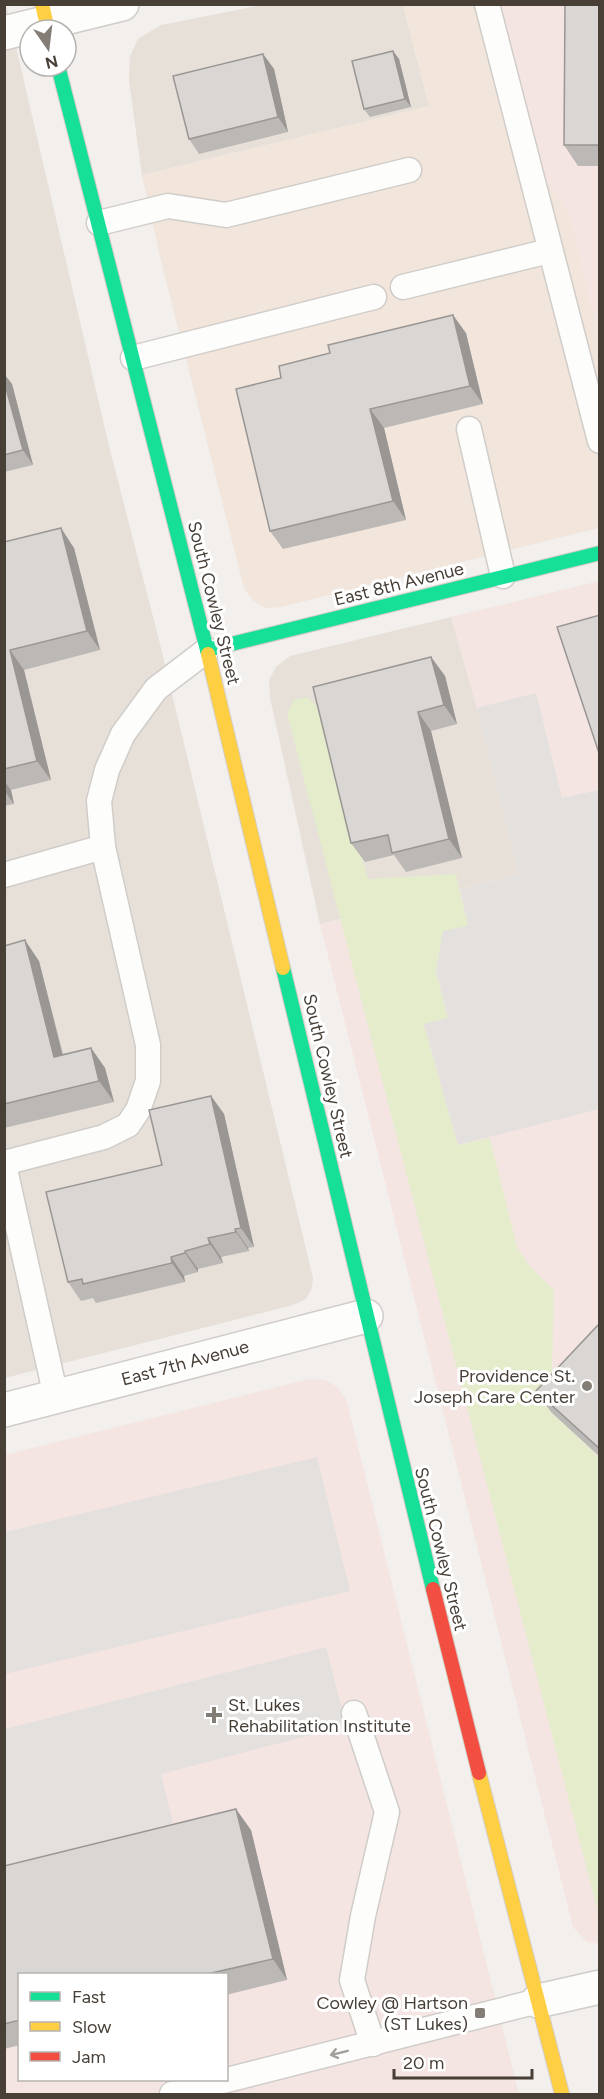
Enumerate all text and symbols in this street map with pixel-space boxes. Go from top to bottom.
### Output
north arrow [18,18,78,78]
text: N [43,51,60,73]
street label: South Cowley Street [183,519,245,687]
street label: East 8th Avenue [332,557,466,611]
street label: South Cowley Street [298,992,358,1161]
street label: East 7th Avenue [119,1335,251,1391]
place label: Providence St. Joseph Care Center [414,1365,575,1408]
marker: Providence St. Joseph Care Center [580,1379,594,1393]
street label: South Cowley Street [410,1465,472,1633]
place label: St. Lukes Rehabilitation Institute [228,1694,411,1737]
marker: St. Lukes Rehabilitation Institute [205,1706,223,1724]
legend [18,1973,228,2081]
text: Fast [72,1986,106,2008]
place label: Cowley @ Hartson (ST Lukes) [317,1992,468,2035]
marker: Cowley @ Hartson (ST Lukes) [473,2006,487,2020]
text: Slow [72,2016,111,2038]
scale bar [394,2042,532,2080]
text: Jam [72,2046,106,2068]
one-way arrow [330,2047,349,2059]
text: 20 m [403,2052,444,2074]

